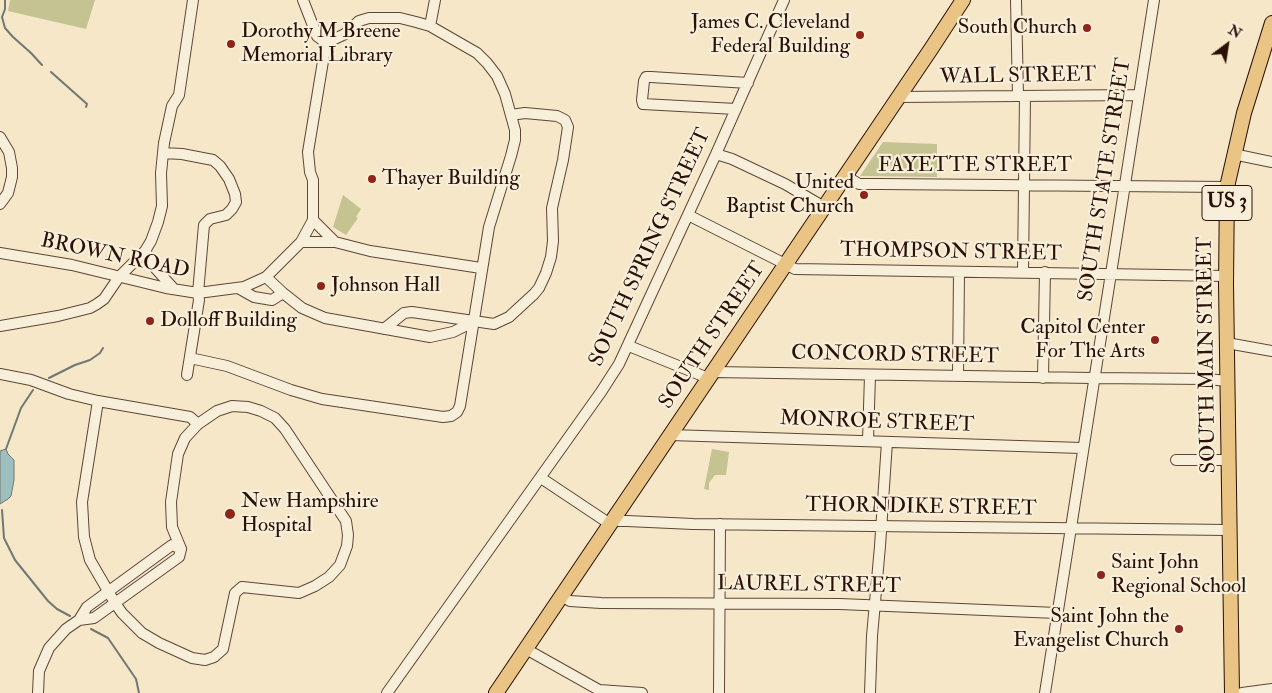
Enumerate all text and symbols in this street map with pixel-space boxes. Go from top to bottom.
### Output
place label: James C. Cleveland Federal Building [691,10,850,60]
place label: South Church [958,15,1077,41]
place label: Dorothy M Breene Memorial Library [241,19,401,69]
north arrow [1202,20,1252,70]
text: N [1225,21,1245,42]
marker: South Church [1081,22,1093,34]
marker: James C. Cleveland Federal Building [854,29,866,41]
marker: Dorothy M Breene Memorial Library [225,38,237,50]
street label: SOUTH STATE STREET [1074,57,1138,303]
street label: WALL STREET [940,63,1096,91]
street label: SOUTH SPRING STREET [585,125,717,371]
street label: FAYETTE STREET [878,153,1072,179]
place label: Thayer Building [382,166,520,192]
place label: United Baptist Church [726,170,854,220]
marker: Thayer Building [366,173,378,185]
road number: US 3 [1202,186,1252,220]
marker: United Baptist Church [858,189,870,201]
street label: BROWN ROAD [38,229,192,285]
street label: SOUTH MAIN STREET [1193,236,1223,474]
street label: THOMPSON STREET [840,238,1062,268]
street label: SOUTH STREET [655,258,771,414]
place label: Johnson Hall [331,273,440,299]
marker: Johnson Hall [315,280,327,292]
place label: Dolloff Building [160,308,297,334]
marker: Dolloff Building [144,315,156,327]
place label: Capitol Center For The Arts [1020,315,1145,365]
marker: Capitol Center For The Arts [1149,334,1161,346]
street label: CONCORD STREET [791,342,999,370]
street label: MONROE STREET [779,407,975,439]
place label: New Hampshire Hospital [241,489,378,539]
street label: THORNDIKE STREET [805,493,1037,523]
marker: New Hampshire Hospital [223,507,237,521]
place label: Saint John Regional School [1111,550,1247,600]
marker: Saint John Regional School [1095,569,1107,581]
street label: LAUREL STREET [717,572,901,600]
place label: Saint John the Evangelist Church [1013,604,1169,654]
marker: Saint John the Evangelist Church [1173,623,1185,635]

